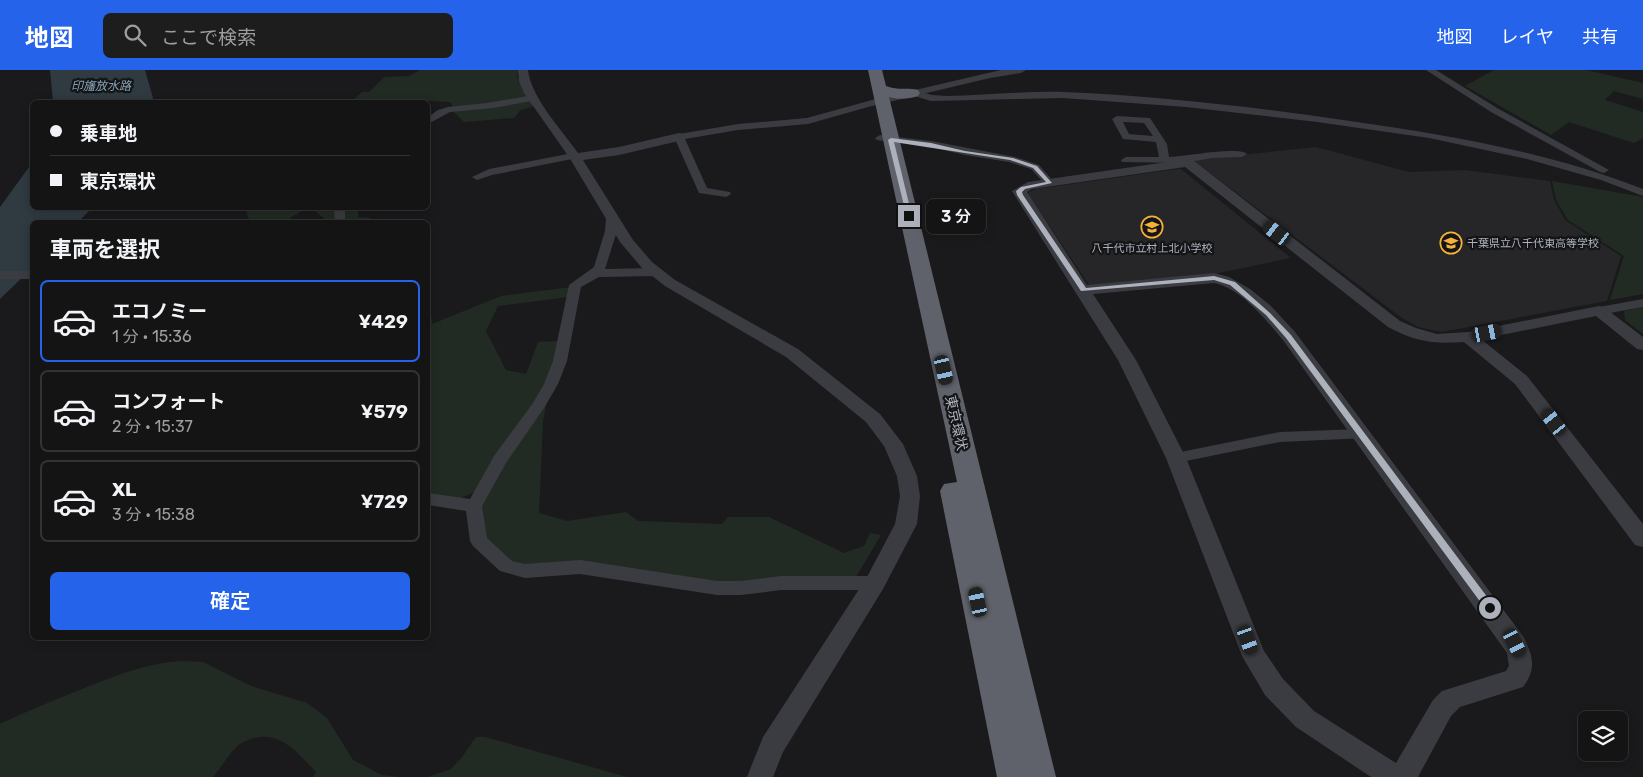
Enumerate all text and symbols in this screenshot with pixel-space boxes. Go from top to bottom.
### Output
search box [103,13,453,58]
icon: search [121,21,149,49]
text: 地図 [25,24,73,52]
text: ここで検索 [161,26,256,49]
text: 地図 [1437,26,1473,48]
text: レイヤ [1501,26,1554,48]
text: 共有 [1582,26,1618,48]
water label: 印旛放水路 [71,79,132,93]
text: 乗車地 [80,122,137,145]
text: 東京環状 [80,170,156,193]
callout: 3 分 [926,198,986,234]
route end [898,205,920,227]
text: 3 分 [941,207,971,226]
school or university icon: 八千代市立村上北小学校 [1140,215,1164,239]
car [1260,218,1293,248]
school or university icon: 千葉県立八千代東高等学校 [1439,231,1463,255]
text: 車両を選択 [50,236,160,263]
place label: 千葉県立八千代東高等学校 [1467,237,1599,250]
place label: 八千代市立村上北小学校 [1092,242,1213,255]
icon: car [52,299,97,344]
text: エコノミー [112,300,207,323]
text: ¥429 [359,310,408,333]
car [1470,323,1503,343]
text: 1 分 · 15:36 [112,327,192,346]
car [933,354,954,386]
icon: car [52,389,97,434]
text: コンフォート [112,390,225,413]
street label: 東京環状 [941,394,971,452]
text: ¥579 [361,400,408,423]
car [1538,406,1569,438]
text: 2 分 · 15:37 [112,417,193,436]
text: XL [112,478,136,501]
icon: car [52,479,97,524]
text: ¥729 [361,490,408,513]
text: 3 分 · 15:38 [112,505,195,524]
button: 確定 [50,572,410,630]
car [967,586,988,618]
route start [1479,597,1501,619]
car [1235,623,1260,657]
car [1501,626,1528,660]
map controls [1578,711,1628,761]
button: layers [1578,711,1628,761]

